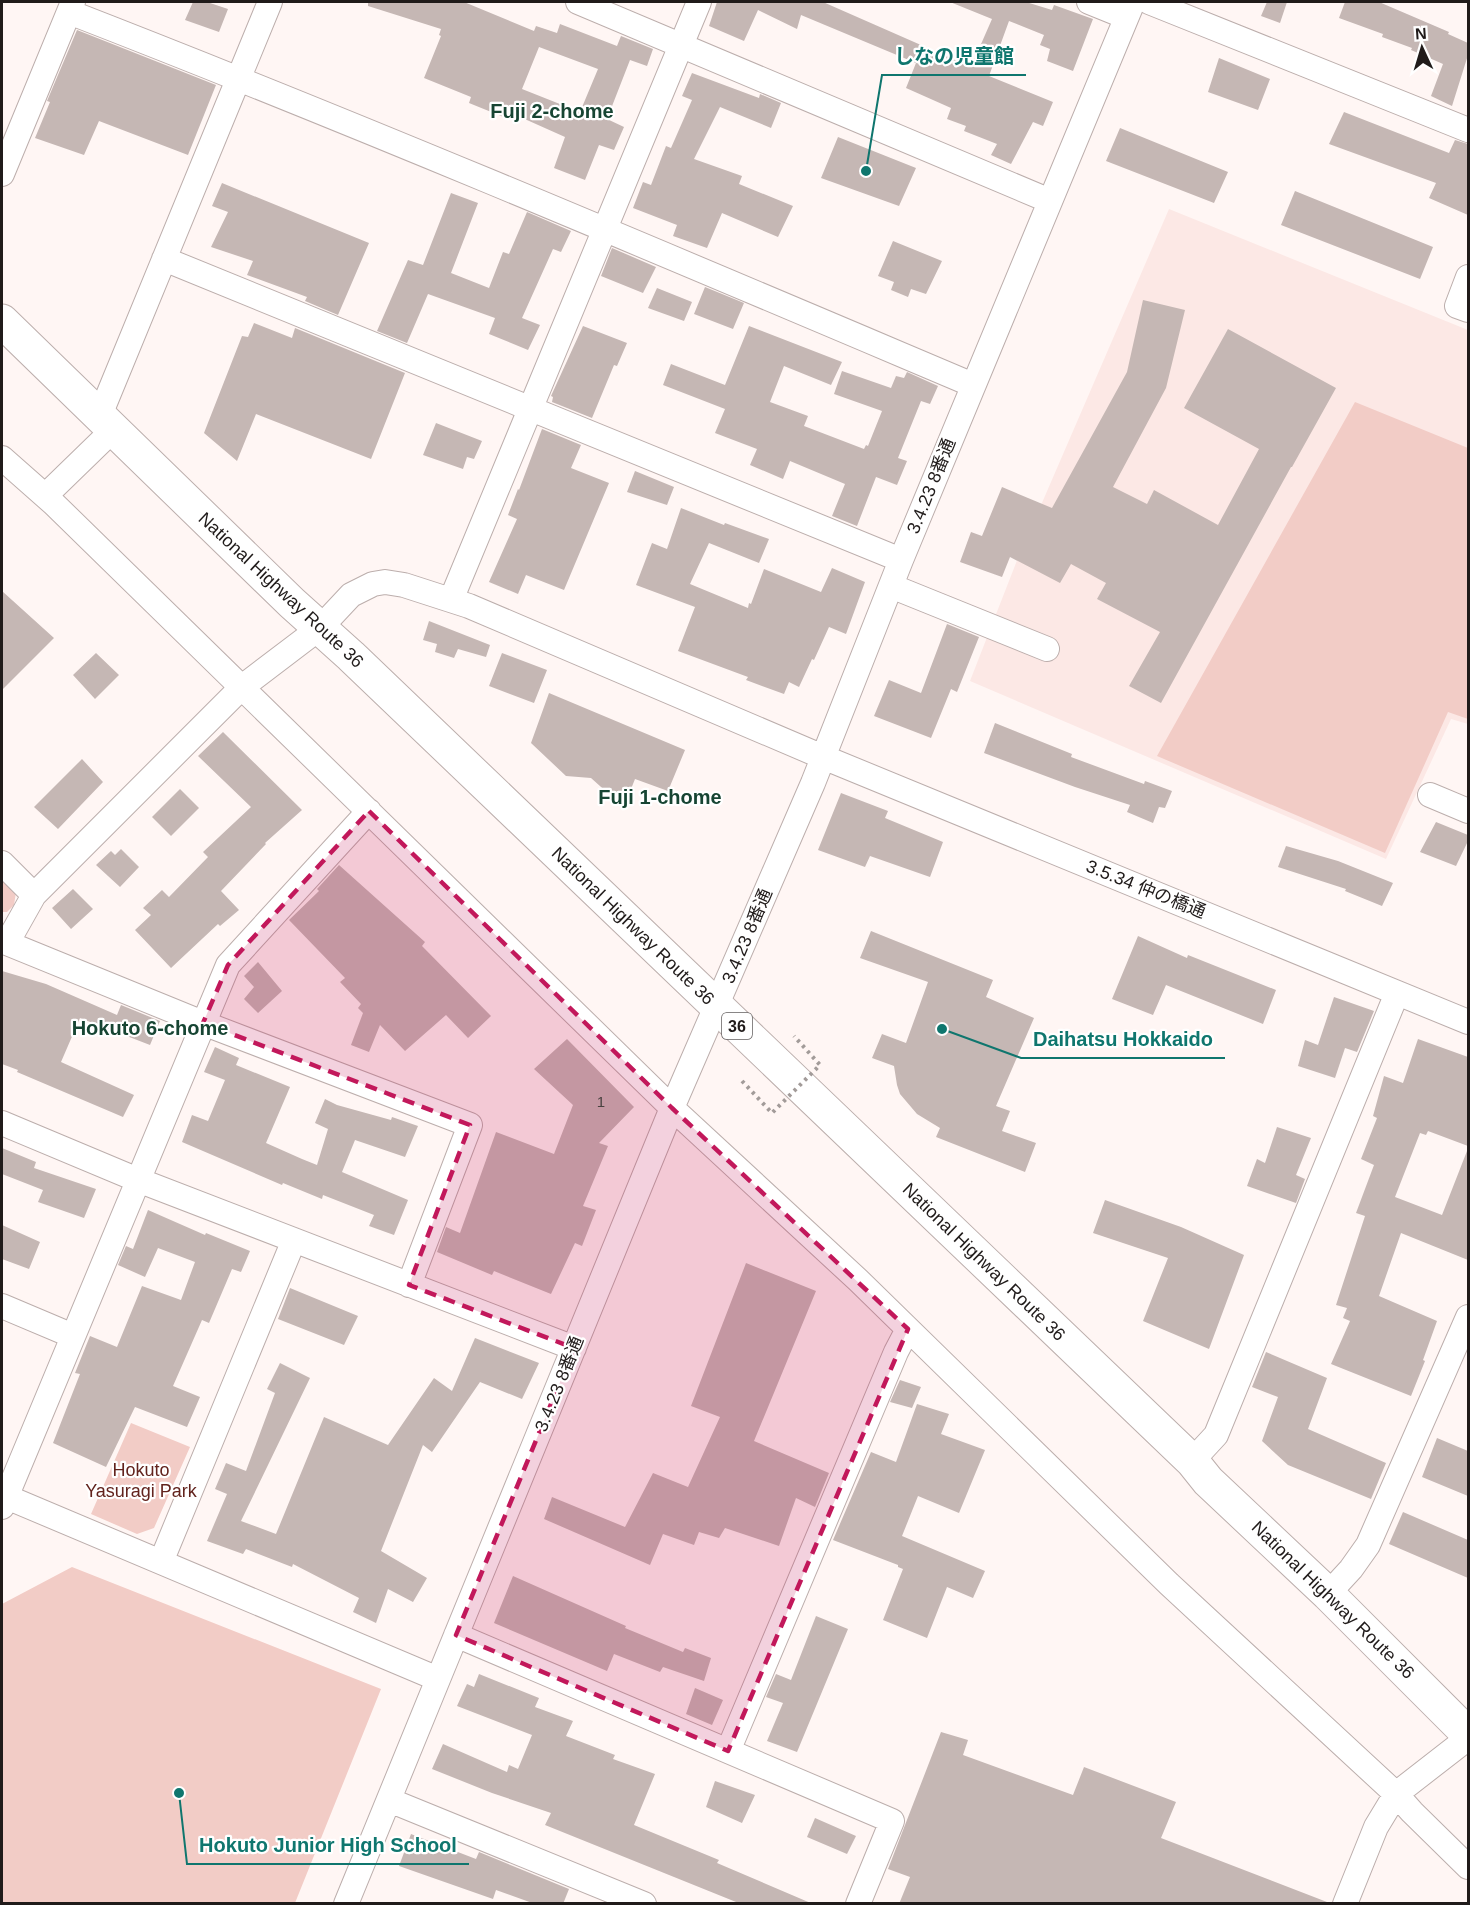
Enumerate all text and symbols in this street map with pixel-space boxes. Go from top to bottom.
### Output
north arrow [1392,18,1452,78]
text: N [1415,25,1427,42]
callout: しなの児童館 [882,37,1026,75]
text: しなの児童館 [894,45,1014,67]
district label: Fuji 2-chome [490,100,614,122]
street label: 3.4.23 8番通 [903,435,959,537]
street label: National Highway Route 36 [194,508,368,672]
district label: Fuji 1-chome [598,786,722,808]
street label: National Highway Route 36 [548,843,718,1009]
street label: 3.5.34 仲の橋通 [1083,856,1209,922]
street label: 3.4.23 8番通 [718,886,776,986]
road number: 36 [722,1013,752,1039]
district label: Hokuto 6-chome [72,1017,228,1039]
callout: Daihatsu Hokkaido [1021,1020,1225,1058]
text: Daihatsu Hokkaido [1033,1028,1213,1050]
house number: 1 [597,1093,605,1110]
street label: National Highway Route 36 [899,1179,1069,1345]
street label: 3.4.23 8番通 [531,1333,587,1435]
park label: Hokuto Yasuragi Park [85,1460,198,1501]
street label: National Highway Route 36 [1248,1517,1418,1683]
callout: Hokuto Junior High School [187,1826,469,1864]
text: Hokuto Junior High School [199,1834,457,1856]

